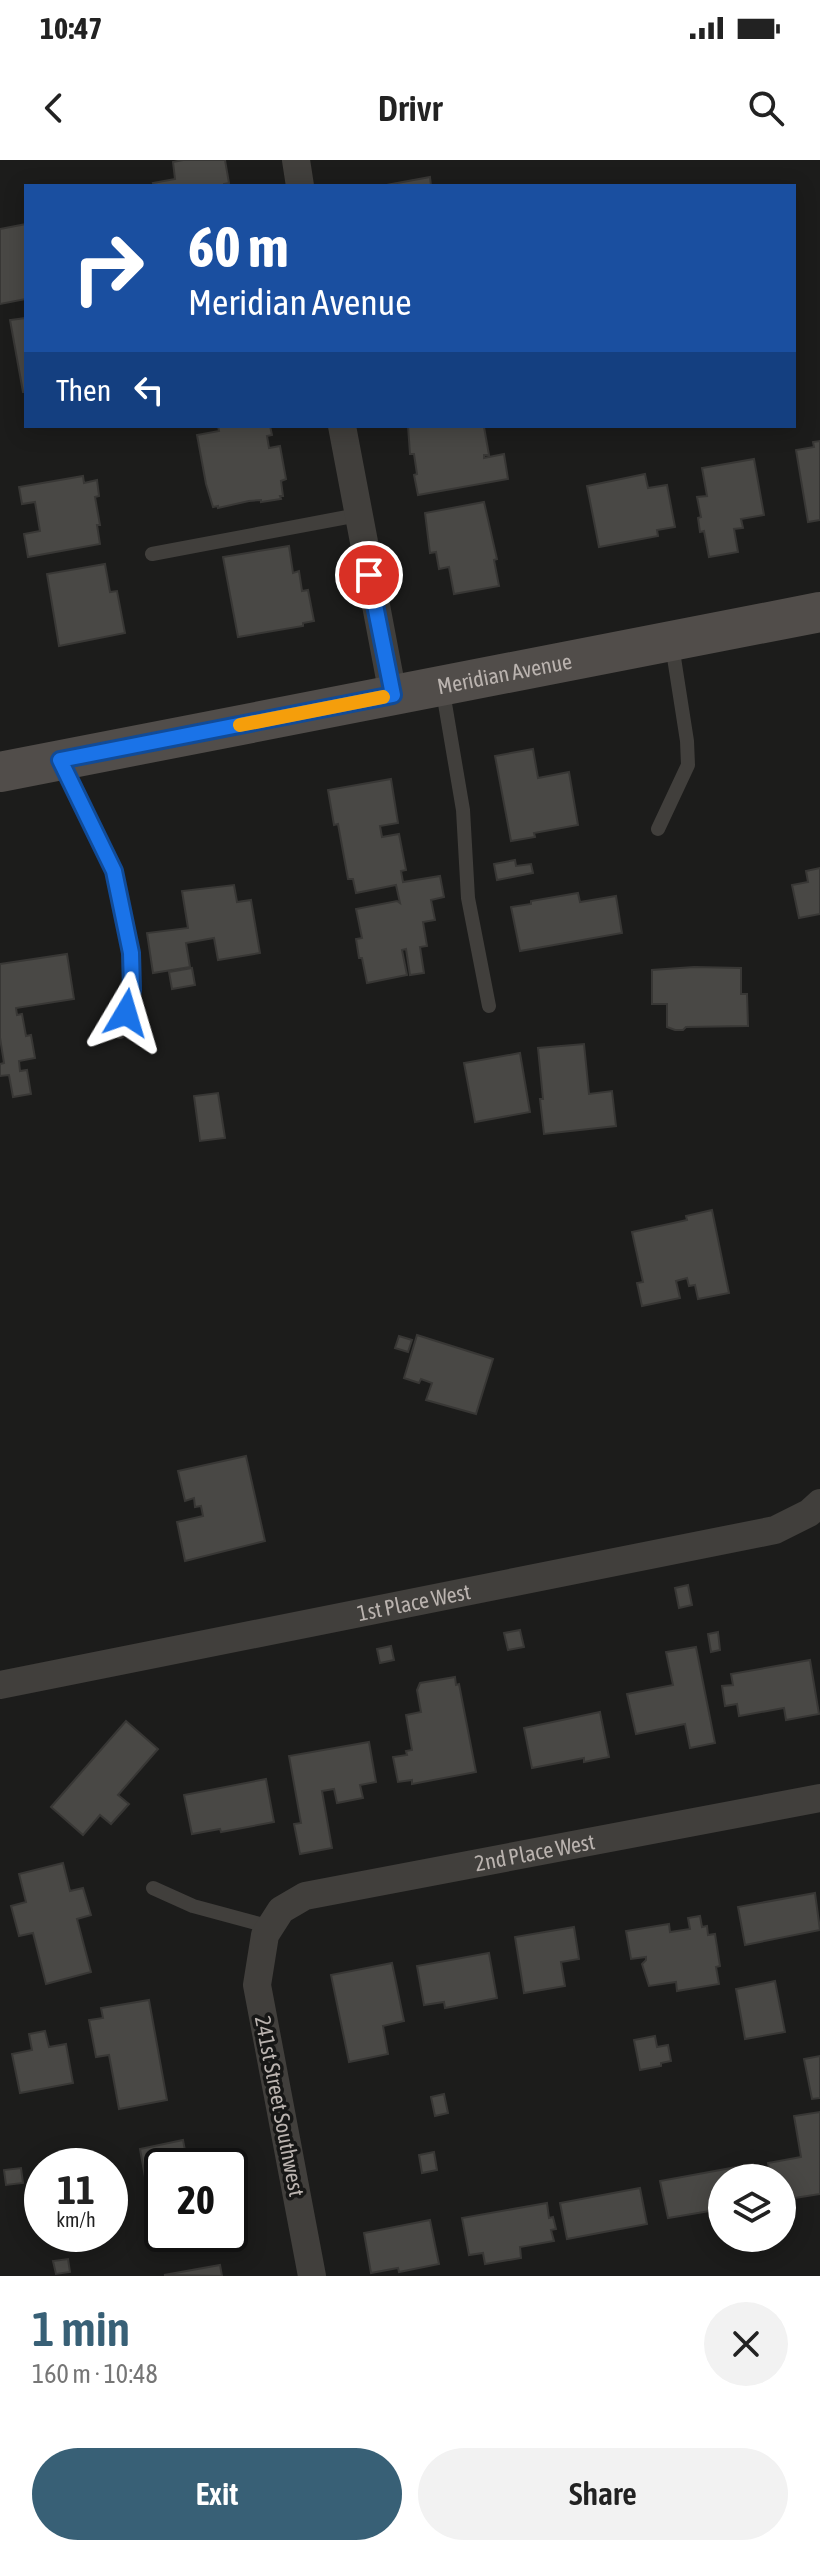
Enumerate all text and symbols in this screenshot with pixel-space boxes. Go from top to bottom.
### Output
text: 10:47 [40,11,102,45]
icon: back [32,86,76,130]
icon: search [744,86,788,130]
text: Drivr [378,87,442,129]
text: 60 m [188,215,289,279]
icon: right [56,216,160,320]
text: Meridian Avenue [188,281,412,323]
icon: left [127,368,171,412]
text: Then [56,373,111,407]
pin [335,541,403,609]
icon: arrive [347,553,391,597]
street label: Meridian Avenue [435,648,574,699]
position arrow [84,971,168,1055]
street label: 1st Place West [355,1578,473,1626]
street label: 2nd Place West [472,1828,597,1876]
street label: 241st Street Southwest [250,2013,310,2199]
speed limit sign: 20 [144,2148,248,2252]
map controls [708,2164,796,2252]
button: layers [708,2164,796,2252]
text: 11 [57,2167,95,2212]
text: km/h [56,2208,96,2231]
text: 1 min [32,2301,130,2356]
button: close [704,2302,788,2386]
text: 160 m · 10:48 [32,2359,158,2389]
button: Exit [32,2448,402,2540]
button: Share [418,2448,788,2540]

